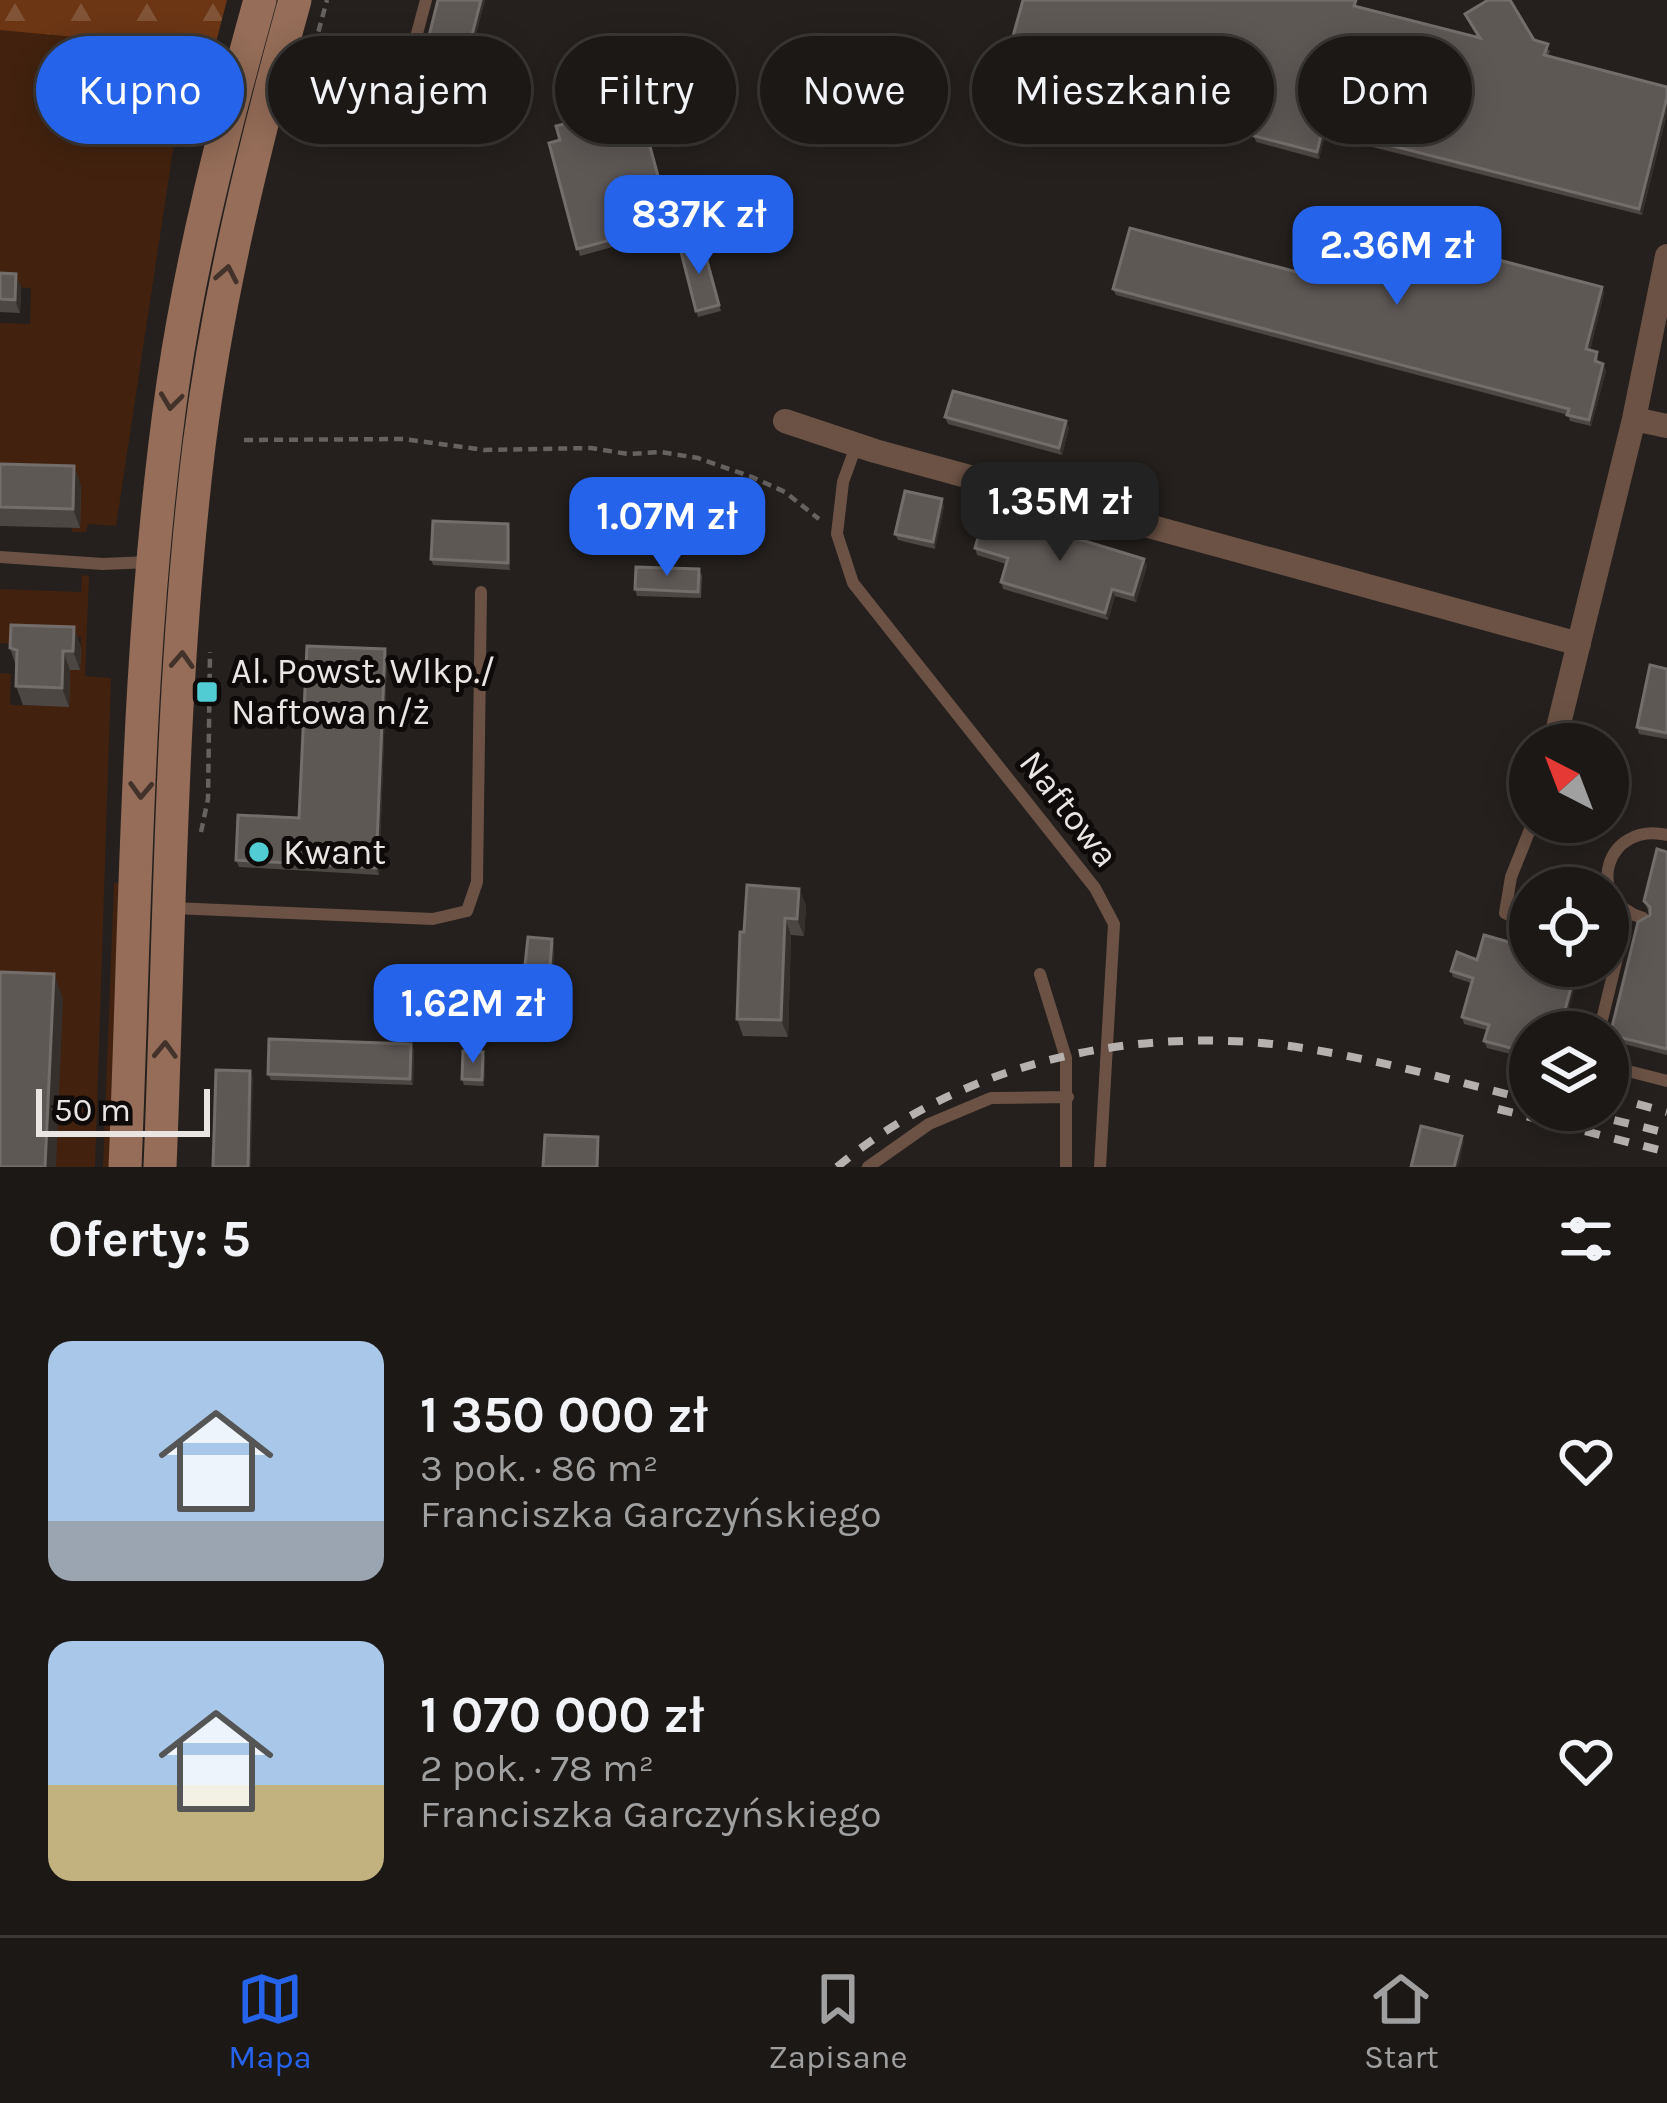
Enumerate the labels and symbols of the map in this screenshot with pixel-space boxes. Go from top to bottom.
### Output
pin: 837K zł [588,175,810,277]
pin: 2.36M zł [1273,206,1521,308]
one-way arrow [213,264,239,284]
one-way arrow [159,391,185,411]
pin: 1.35M zł [936,462,1184,564]
pin: 1.07M zł [543,477,791,579]
one-way arrow [169,650,195,669]
place label: Al. Powst. Wlkp./ Naftowa n/ż [231,650,495,733]
marker: Al. Powst. Wlkp./ Naftowa n/ż [194,679,220,705]
north arrow [1509,723,1629,843]
street label: Naftowa [1011,743,1127,875]
one-way arrow [128,781,154,800]
place label: Kwant [283,831,386,873]
marker: Kwant [246,839,272,865]
pin: 1.62M zł [349,964,597,1066]
one-way arrow [151,1040,177,1059]
scale bar [36,1083,210,1136]

